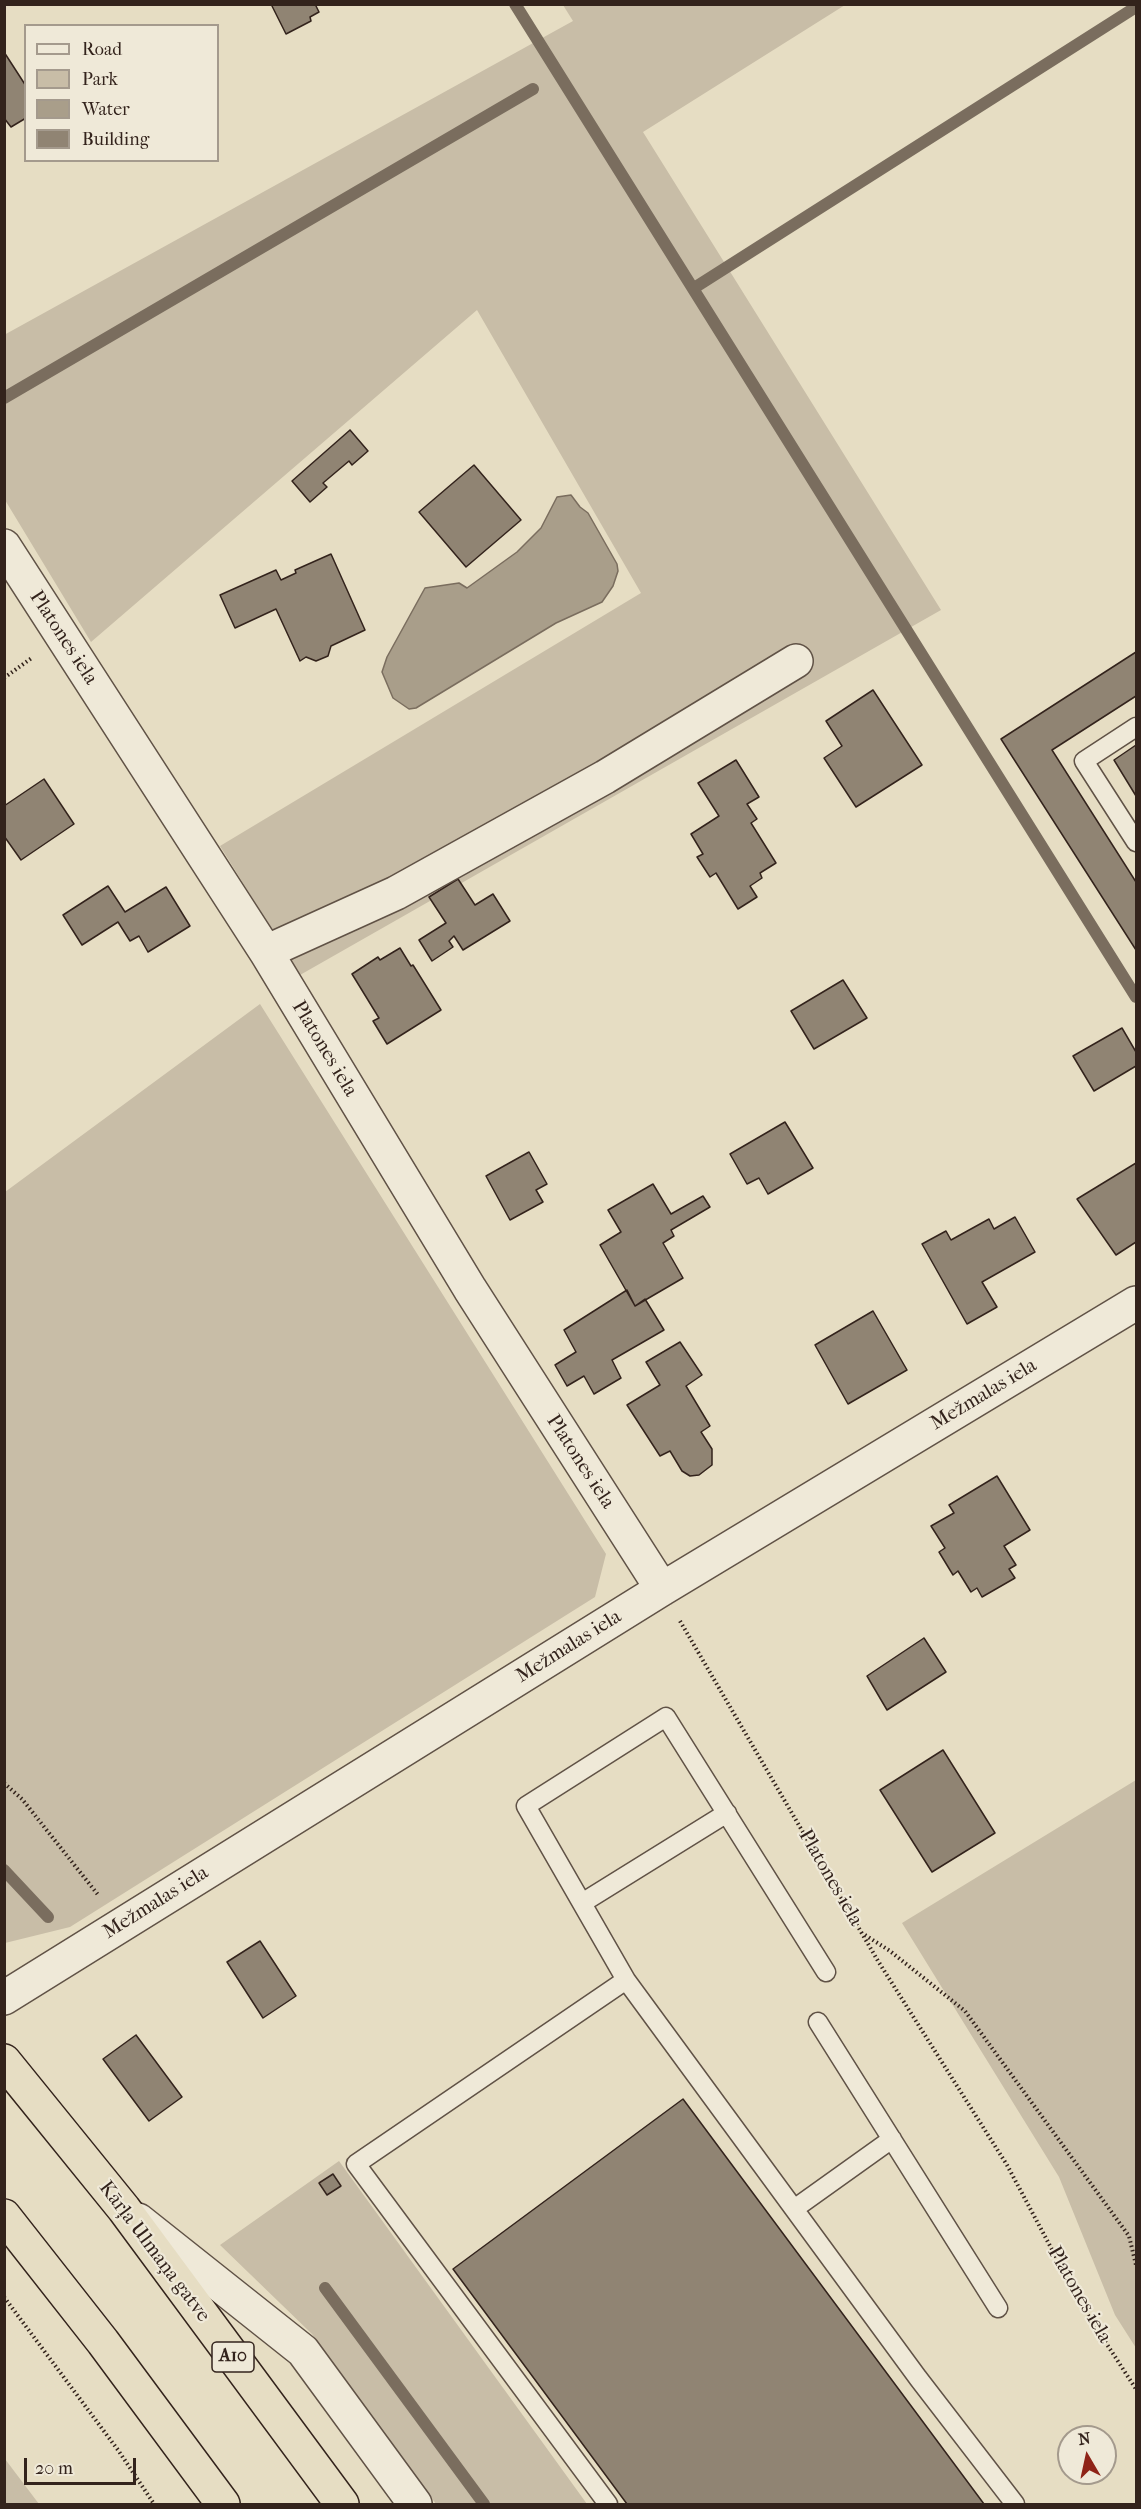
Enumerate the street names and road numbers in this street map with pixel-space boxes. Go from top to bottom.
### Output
street label: Platones iela [24,586,102,690]
street label: Platones iela [286,997,362,1101]
street label: Mežmalas iela [927,1354,1041,1436]
street label: Platones iela [541,1410,619,1514]
street label: Mežmalas iela [512,1605,626,1689]
street label: Platones iela [793,1825,867,1931]
street label: Mežmalas iela [99,1861,213,1945]
street label: Kārļa Ulmaņa gatve [93,2177,215,2327]
street label: Platones iela [1042,2242,1116,2348]
road number: A10 [212,2342,254,2372]

